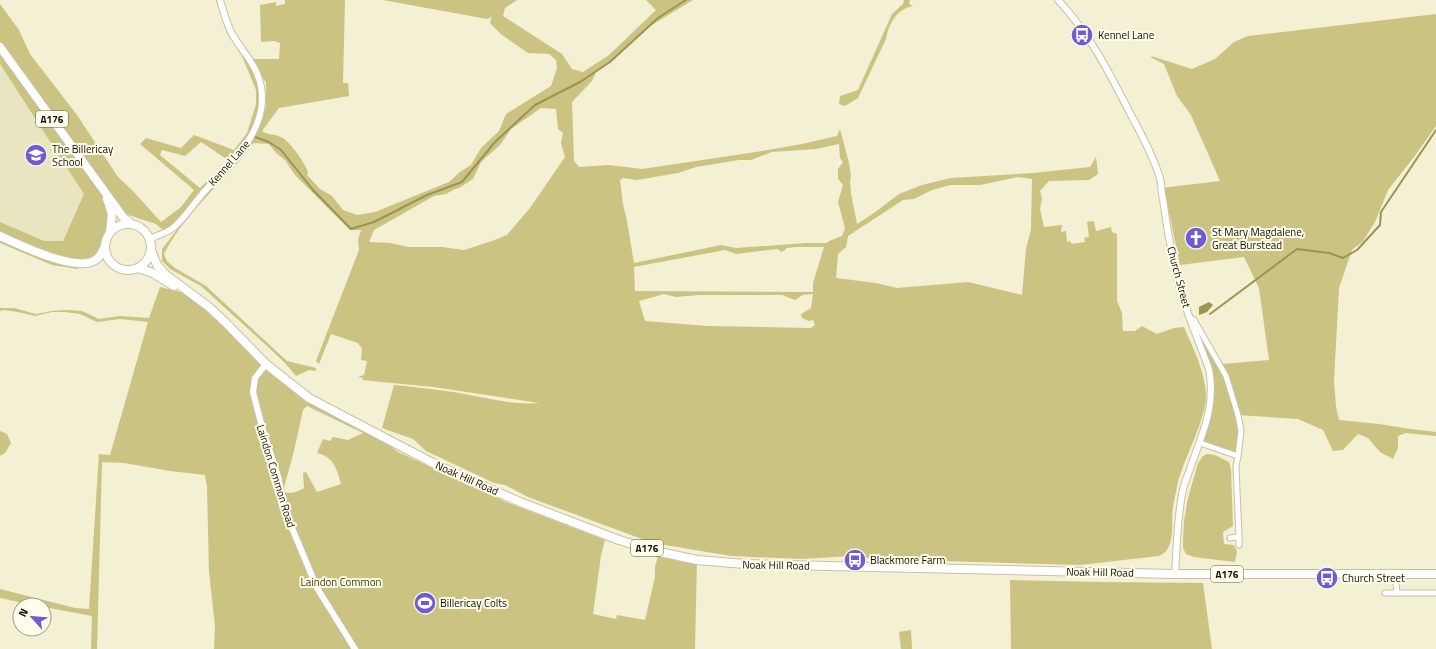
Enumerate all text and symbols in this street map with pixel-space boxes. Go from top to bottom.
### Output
bus stop icon: Kennel Lane [1069,22,1095,48]
place label: Kennel Lane [1098,27,1155,43]
road number: A176 [36,111,68,127]
street label: Kennel Lane [205,136,254,189]
place label: The Billericay School [52,141,114,170]
school or university icon: The Billericay School [23,142,49,168]
place label: St Mary Magdalene, Great Burstead [1212,224,1304,253]
church icon: St Mary Magdalene, Great Burstead [1183,225,1209,251]
street label: Church Street [1163,245,1195,310]
street label: Laindon Common Road [253,422,299,530]
street label: Noak Hill Road [433,457,501,499]
road number: A176 [631,540,663,556]
bus stop icon: Blackmore Farm [842,547,868,573]
place label: Blackmore Farm [870,552,946,568]
street label: Noak Hill Road [742,556,810,574]
street label: Noak Hill Road [1066,563,1134,581]
bus stop icon: Church Street [1314,565,1340,591]
road number: A176 [1211,566,1243,582]
place label: Church Street [1342,570,1405,586]
park label: Laindon Common [301,574,382,590]
sports icon: Billericay Colts [412,590,438,616]
place label: Billericay Colts [440,595,507,611]
north arrow [12,597,52,637]
text: N [14,605,32,619]

